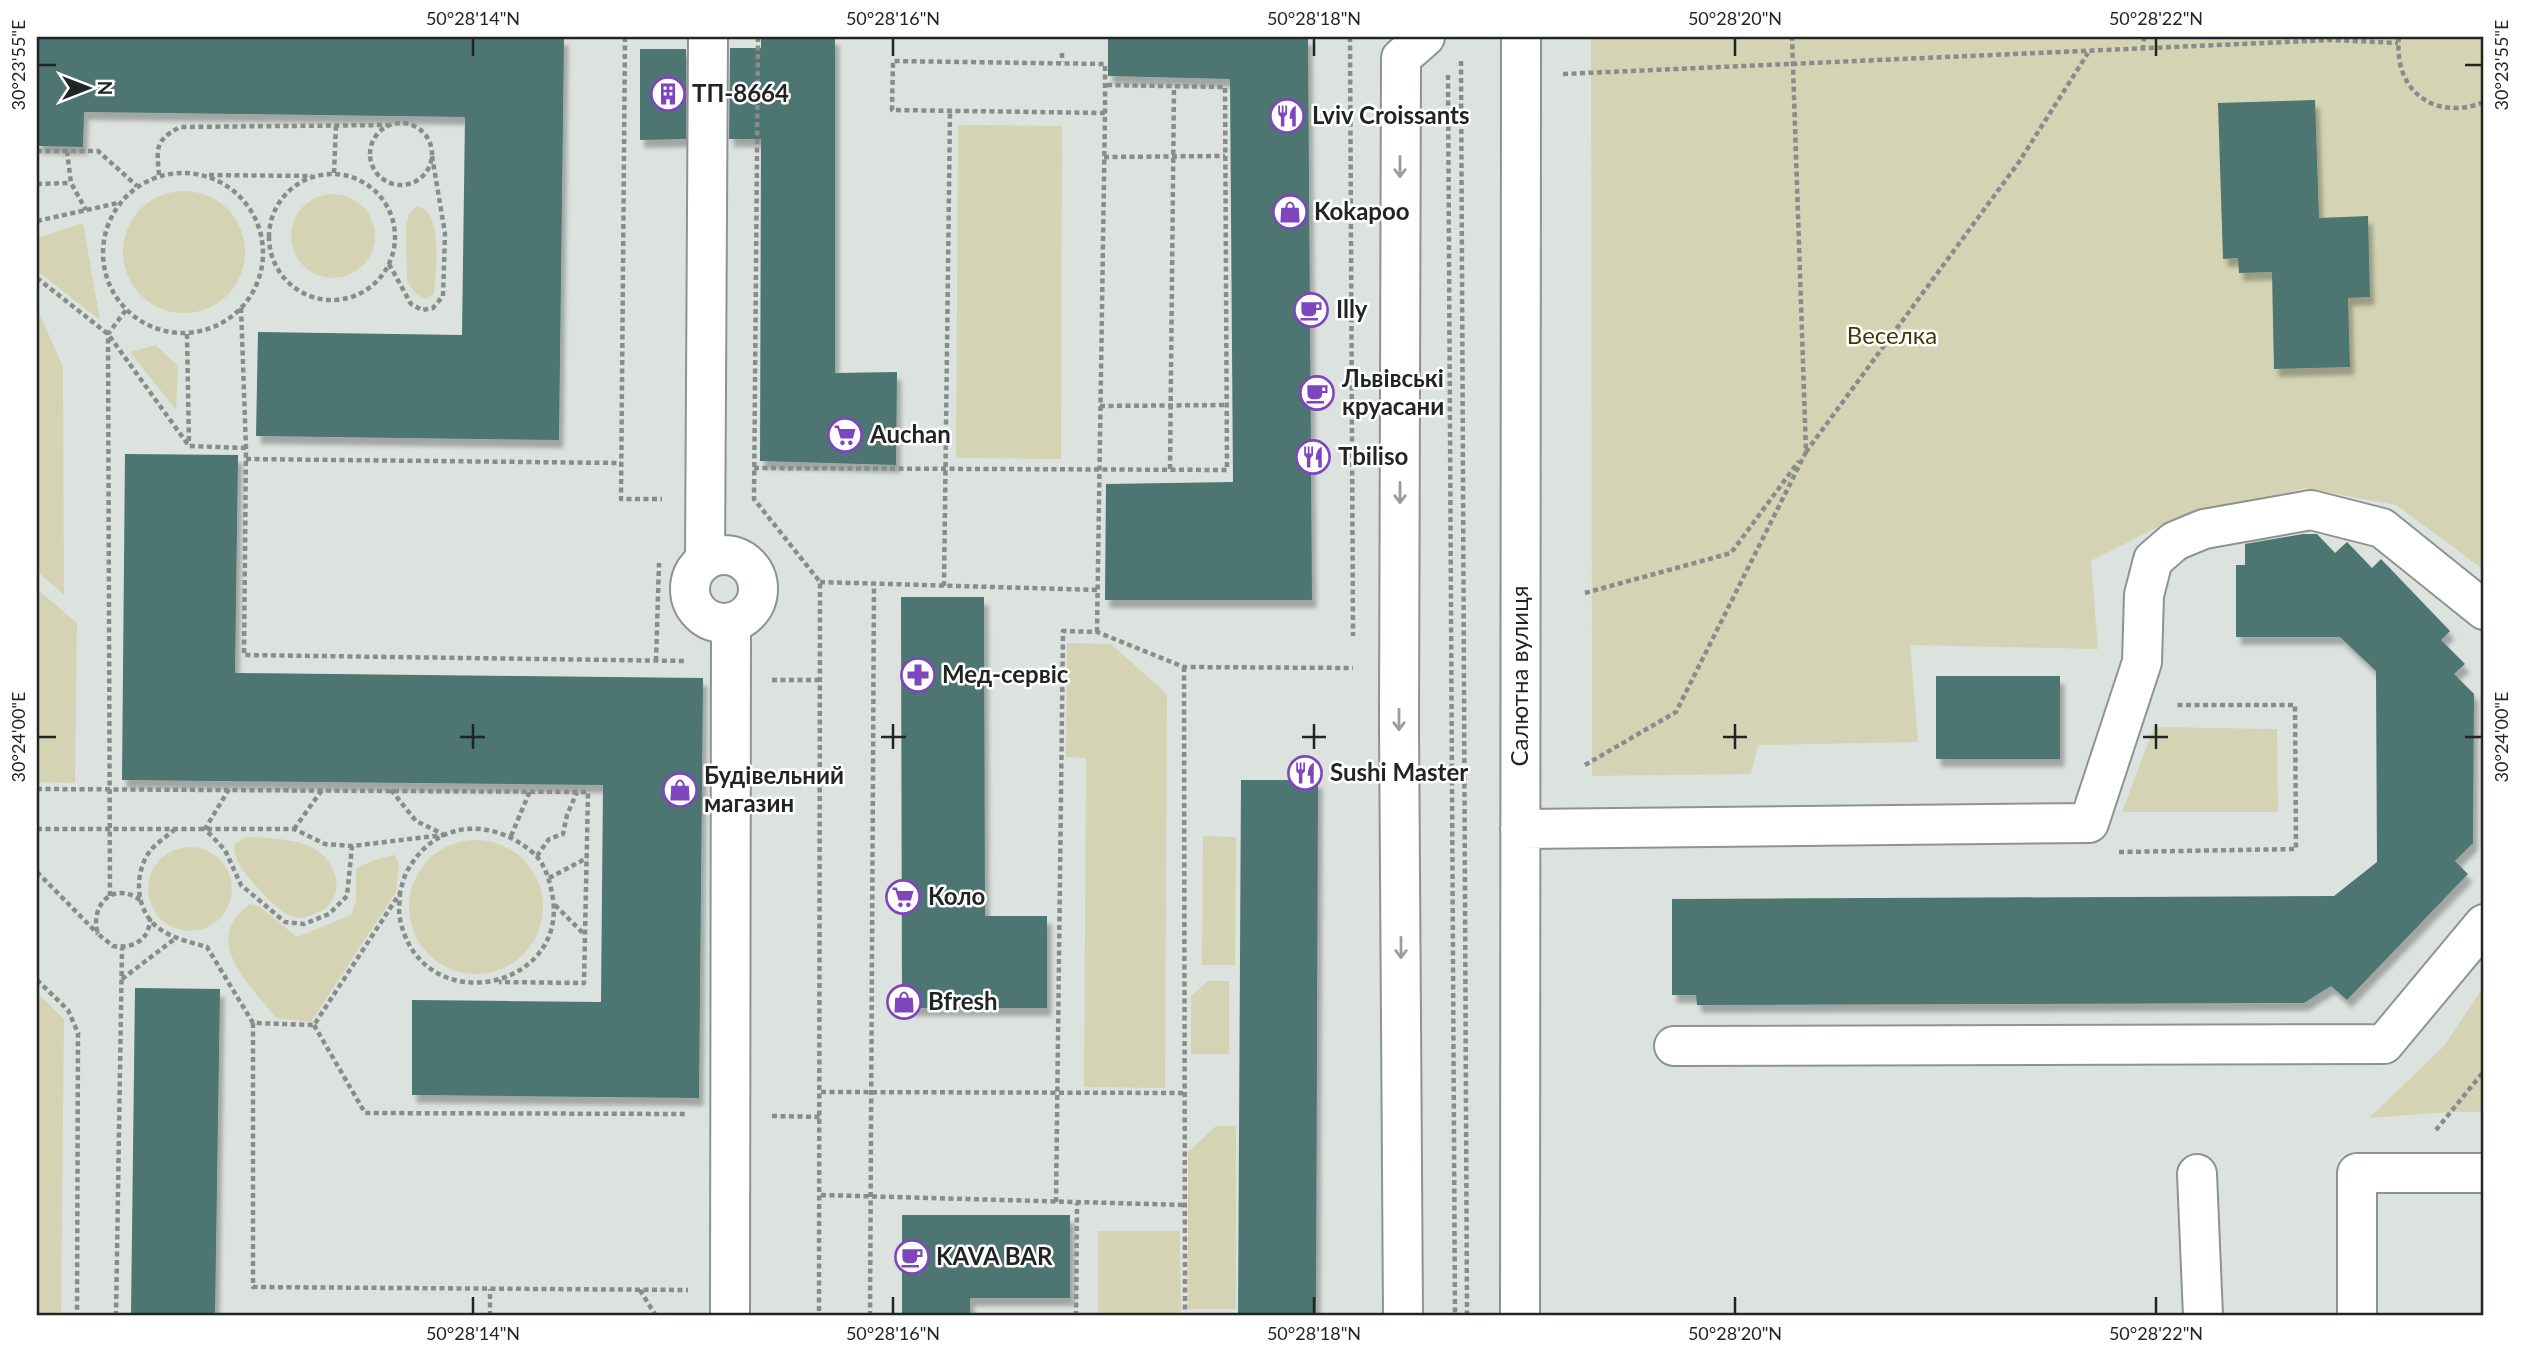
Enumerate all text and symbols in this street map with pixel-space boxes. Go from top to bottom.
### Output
text: 50°28'14"N [426,7,520,29]
text: 50°28'16"N [846,7,940,29]
text: 50°28'18"N [1267,7,1361,29]
text: 50°28'20"N [1688,7,1782,29]
text: 50°28'22"N [2109,7,2203,29]
text: 30°23'55"E [7,20,29,110]
text: 30°23'55"E [2490,20,2512,110]
north arrow [52,52,122,122]
building icon: ТП-8664 [649,75,687,113]
place label: ТП-8664 [692,78,789,107]
text: N [94,81,117,95]
restaurant icon: Lviv Croissants [1268,97,1306,135]
place label: Lviv Croissants [1312,100,1470,129]
one-way arrow [1393,155,1407,178]
shop icon: Kokapoo [1271,193,1309,231]
place label: Kokapoo [1314,196,1410,225]
cafe icon: Illy [1292,291,1330,329]
place label: Illy [1336,294,1368,323]
park label: Веселка [1847,320,1937,349]
place label: Львівські круасани [1341,363,1444,420]
cafe icon: Львівські круасани [1298,374,1336,412]
supermarket icon: Auchan [826,416,864,454]
place label: Auchan [869,419,951,448]
restaurant icon: Tbiliso [1294,438,1332,476]
place label: Tbiliso [1338,441,1408,470]
one-way arrow [1393,481,1407,504]
street label: Салютна вулиця [1504,585,1533,767]
pharmacy icon: Мед-сервіс [899,656,937,694]
place label: Мед-сервіс [942,659,1069,688]
text: 30°24'00"E [7,692,29,782]
text: 30°24'00"E [2490,692,2512,782]
one-way arrow [1392,708,1406,731]
restaurant icon: Sushi Master [1286,754,1324,792]
place label: Sushi Master [1330,757,1468,786]
place label: Будівельний магазин [704,760,844,817]
shop icon: Будівельний магазин [661,771,699,809]
supermarket icon: Коло [884,878,922,916]
place label: Коло [928,881,985,910]
one-way arrow [1394,936,1408,959]
shop icon: Bfresh [885,983,923,1021]
place label: Bfresh [928,986,998,1015]
cafe icon: KAVA BAR [893,1238,931,1276]
place label: KAVA BAR [936,1241,1053,1270]
text: 50°28'14"N [426,1322,520,1344]
text: 50°28'16"N [846,1322,940,1344]
text: 50°28'18"N [1267,1322,1361,1344]
text: 50°28'20"N [1688,1322,1782,1344]
text: 50°28'22"N [2109,1322,2203,1344]

